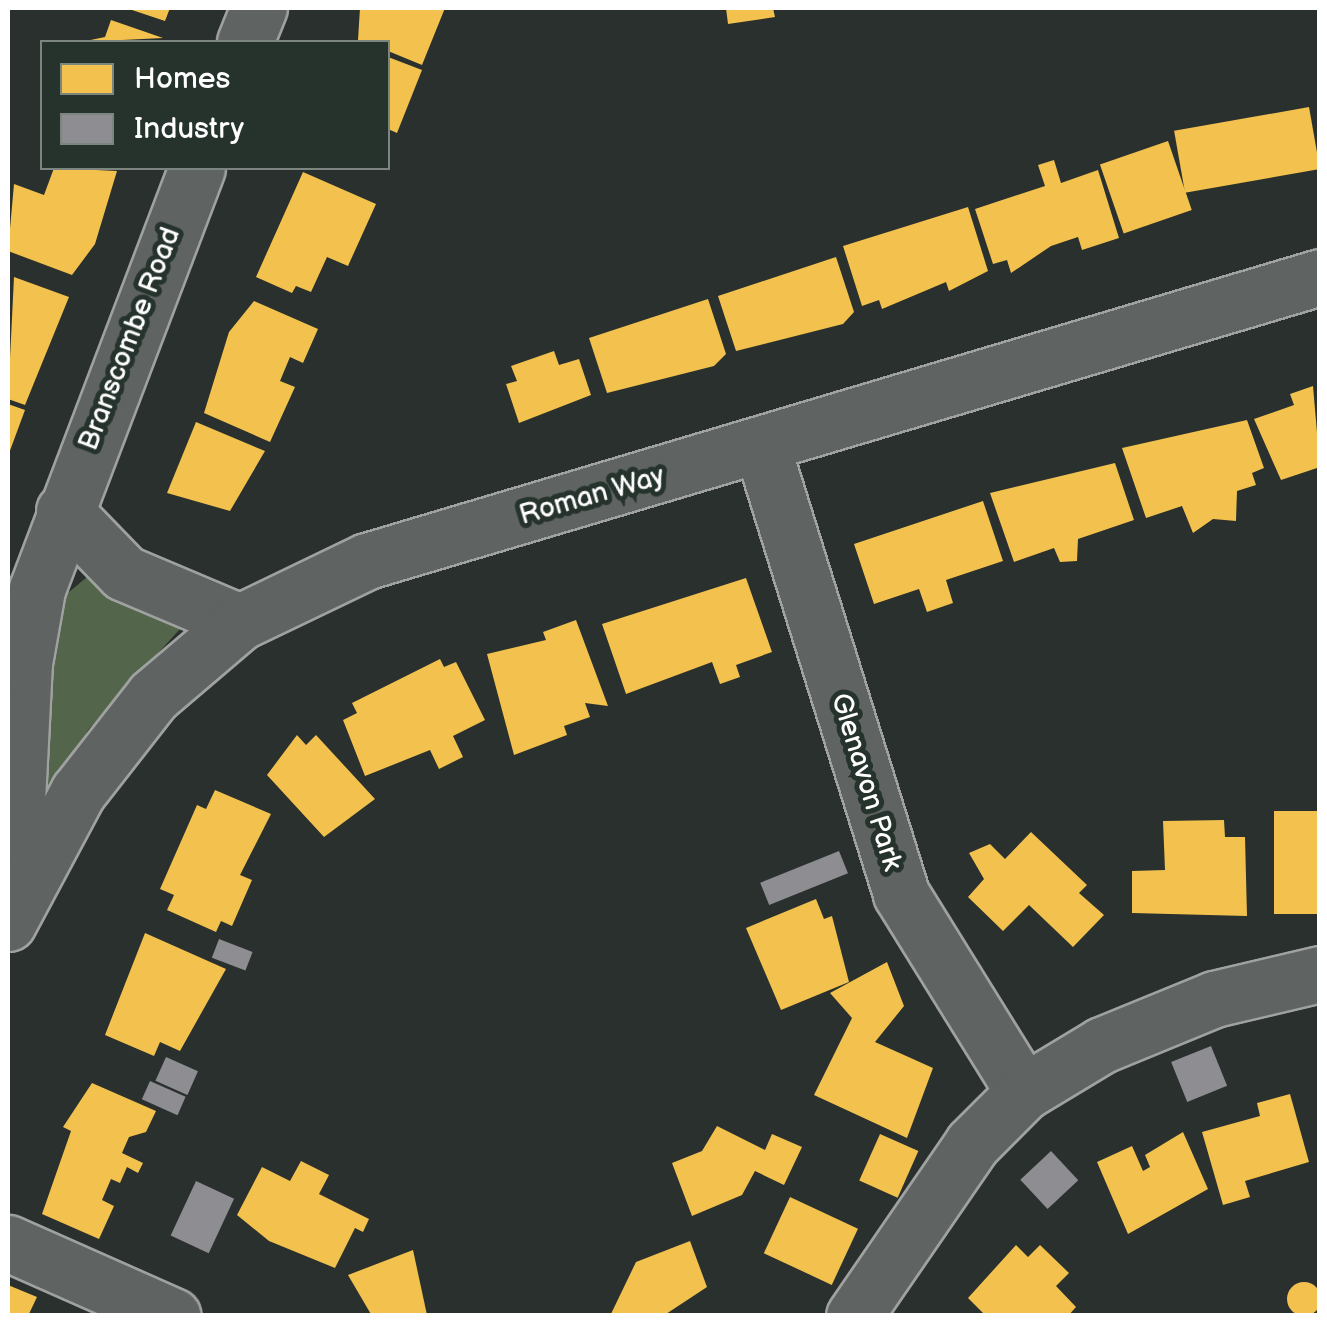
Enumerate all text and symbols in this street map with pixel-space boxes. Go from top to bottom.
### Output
legend [40,40,390,170]
text: Homes [134,61,230,97]
text: Industry [134,111,244,147]
street label: Branscombe Road [72,223,188,455]
street label: Roman Way [515,459,669,533]
street label: Glenavon Park [823,689,909,875]

